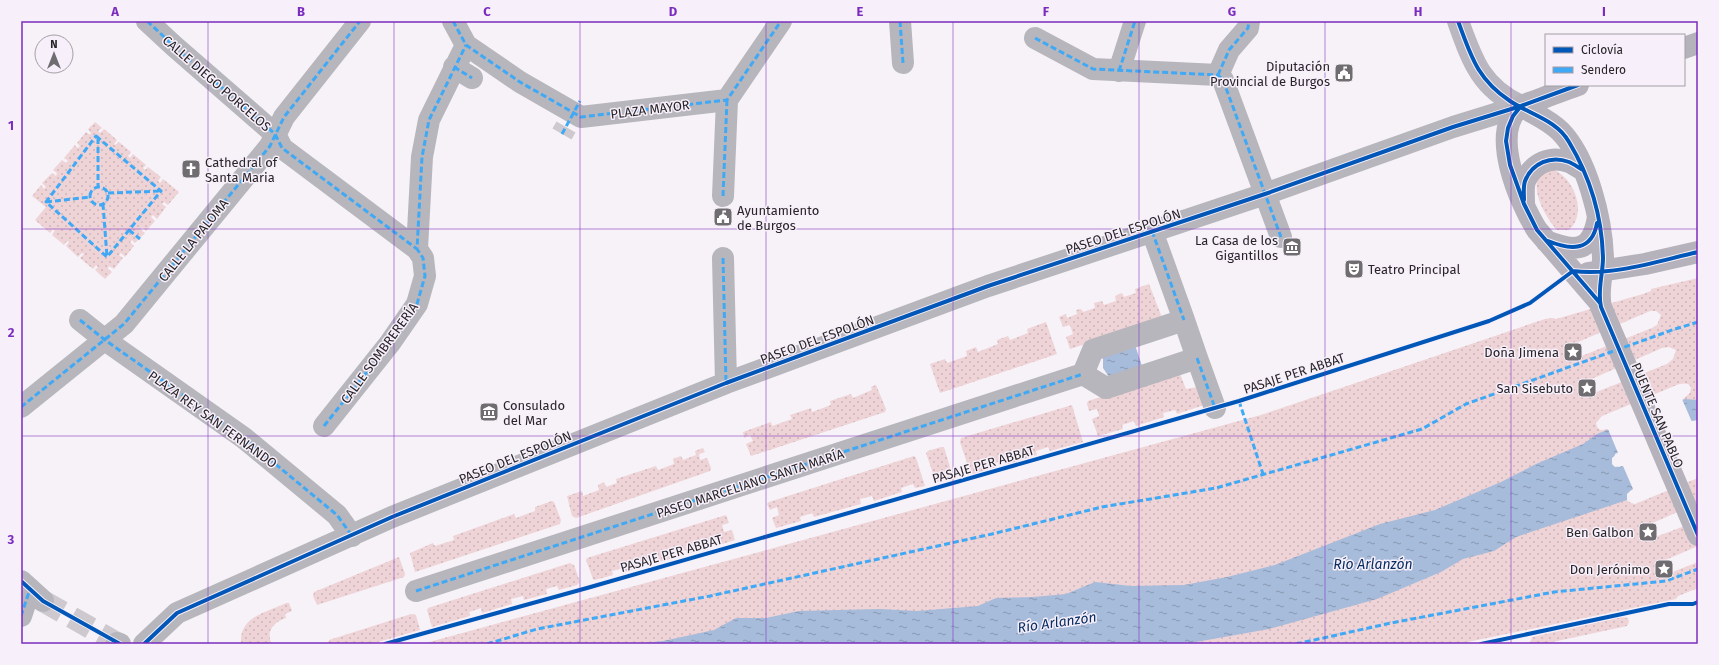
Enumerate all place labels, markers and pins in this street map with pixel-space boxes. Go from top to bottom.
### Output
place label: Diputación Provincial de Burgos [1210,59,1330,89]
public building icon: Diputación Provincial de Burgos [1333,62,1355,84]
place label: Cathedral of Santa Maria [205,155,279,185]
church icon: Cathedral of Santa Maria [180,158,202,180]
place label: Ayuntamiento de Burgos [737,203,819,233]
public building icon: Ayuntamiento de Burgos [712,206,734,228]
place label: La Casa de los Gigantillos [1195,233,1278,263]
museum icon: La Casa de los Gigantillos [1281,236,1303,258]
theatre icon: Teatro Principal [1343,258,1365,280]
place label: Teatro Principal [1368,262,1460,277]
place icon: Doña Jimena [1562,341,1584,363]
place label: Doña Jimena [1484,345,1559,360]
place icon: San Sisebuto [1576,377,1598,399]
place label: San Sisebuto [1496,381,1573,396]
place label: Consulado del Mar [503,398,565,428]
museum icon: Consulado del Mar [478,401,500,423]
place icon: Ben Galbon [1637,521,1659,543]
place label: Ben Galbon [1566,525,1634,540]
place icon: Don Jerónimo [1653,558,1675,580]
place label: Don Jerónimo [1570,562,1650,577]

